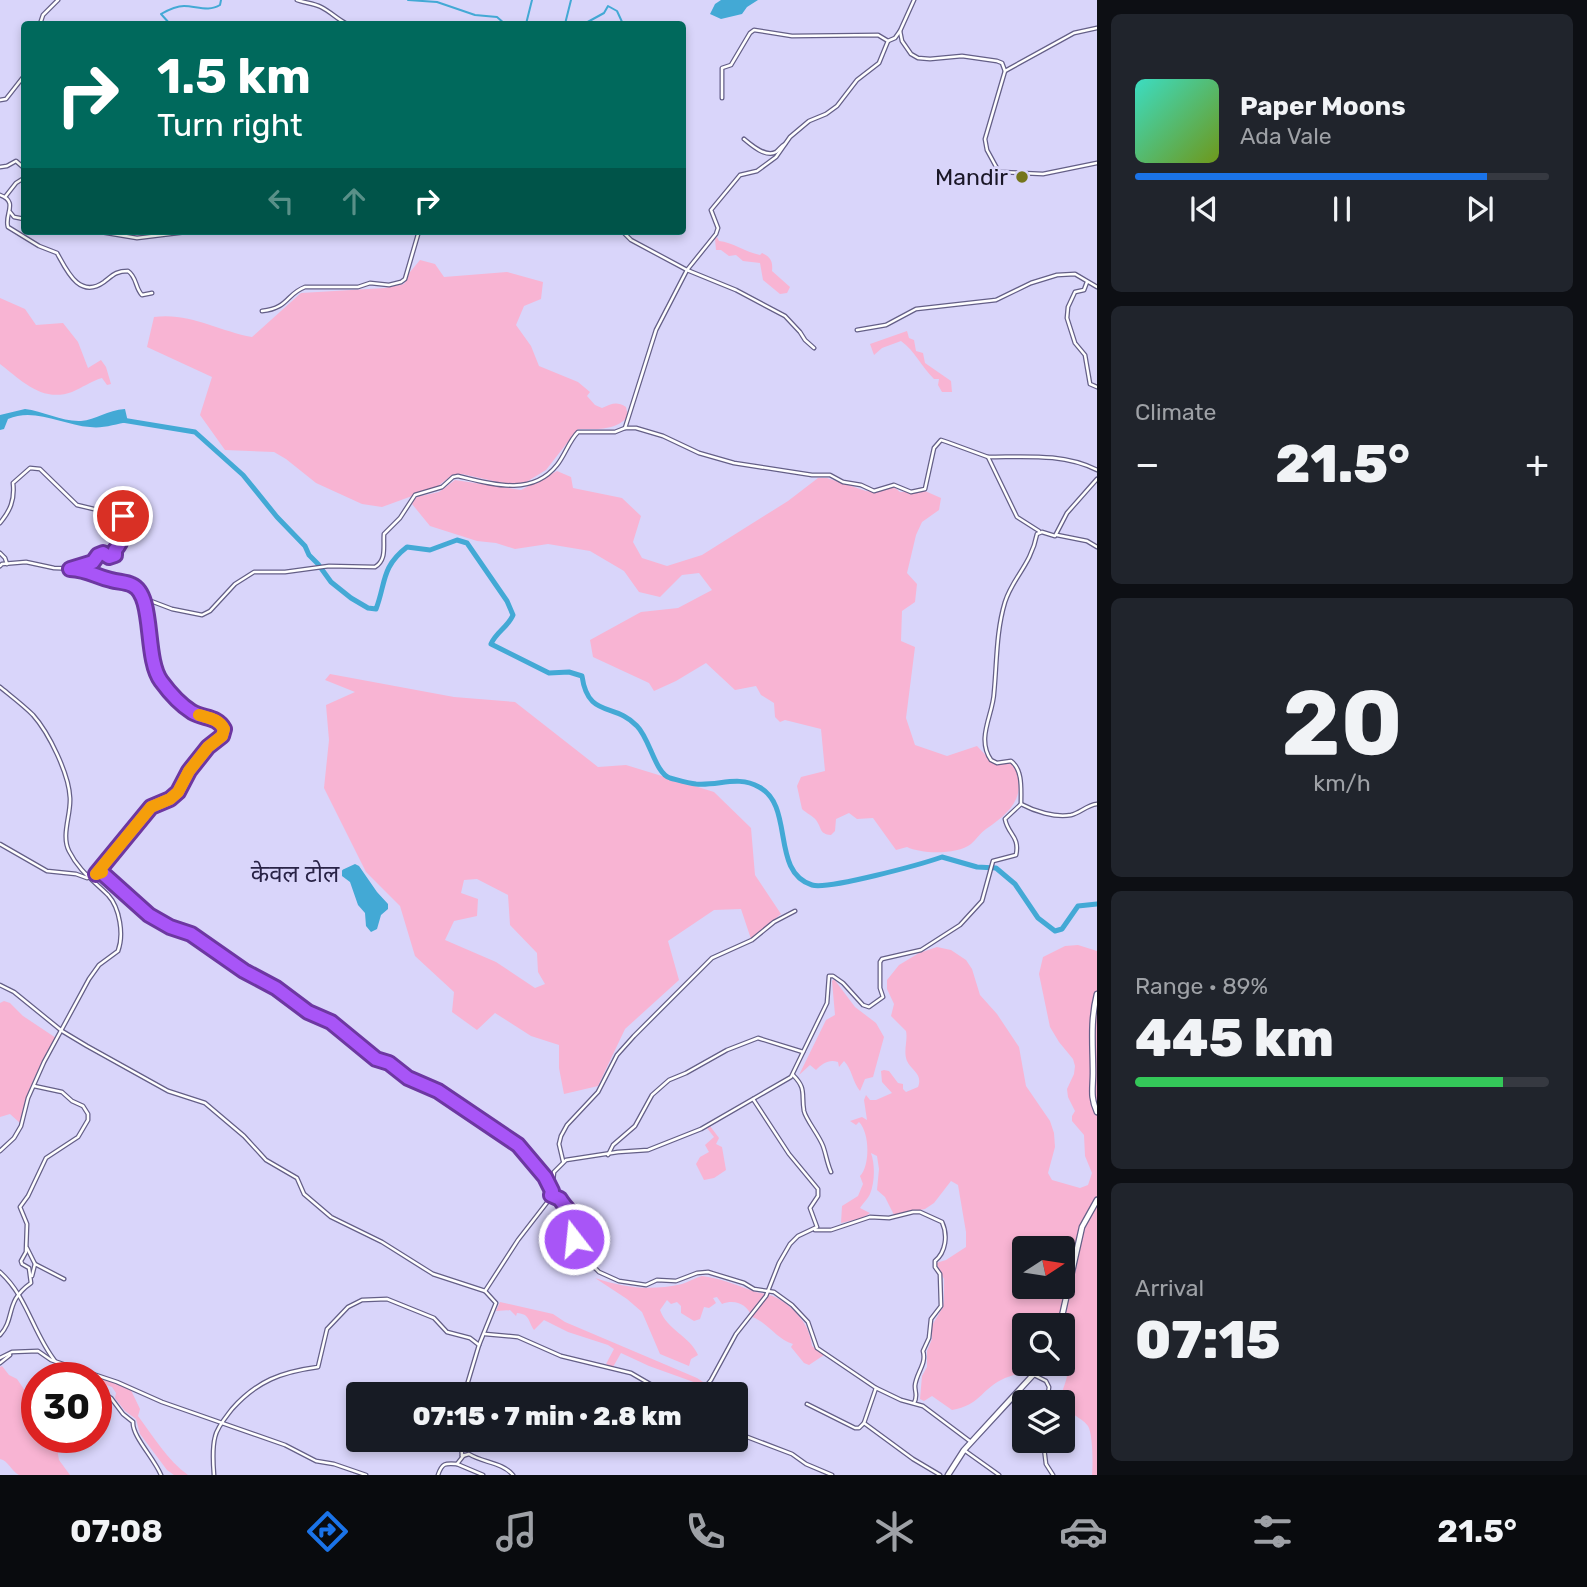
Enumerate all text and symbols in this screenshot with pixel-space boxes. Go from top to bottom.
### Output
text: 1.5 km [157,47,311,105]
icon: right [42,49,133,140]
text: Paper Moons [1240,91,1406,122]
text: Turn right [157,106,302,144]
text: Ada Vale [1240,122,1332,150]
place label: Mandir [935,163,1008,191]
marker: Mandir [1014,169,1030,185]
icon: left [262,182,300,220]
icon: ahead [335,182,373,220]
icon: right [408,182,446,220]
icon: previous [1185,190,1223,228]
icon: pause [1323,190,1361,228]
icon: next [1461,190,1499,228]
text: Climate [1135,398,1216,426]
text: 21.5° [1275,433,1410,495]
text: − [1135,441,1160,487]
text: + [1525,441,1549,487]
pin [93,486,153,546]
icon: arrive [104,497,142,535]
text: 20 [1281,669,1403,777]
text: km/h [1313,769,1371,797]
district label: केवल टोल [251,860,340,888]
text: Range · 89% [1135,972,1268,1000]
text: 445 km [1135,1007,1334,1069]
position arrow [537,1202,611,1276]
north arrow [1012,1236,1074,1298]
map controls [1012,1236,1075,1453]
text: Arrival [1135,1274,1204,1302]
text: 07:15 [1135,1309,1281,1371]
button: search [1012,1313,1075,1376]
speed limit sign: 30 [21,1362,112,1453]
button: layers [1012,1390,1075,1453]
text: 07:15 · 7 min · 2.8 km [412,1401,682,1432]
icon: directions [303,1507,352,1556]
icon: music [492,1507,541,1556]
icon: phone [681,1507,730,1556]
icon: climate [870,1507,919,1556]
icon: car [1059,1507,1108,1556]
icon: filters [1248,1507,1297,1556]
text: 07:08 [70,1512,163,1550]
text: 21.5° [1437,1512,1517,1550]

